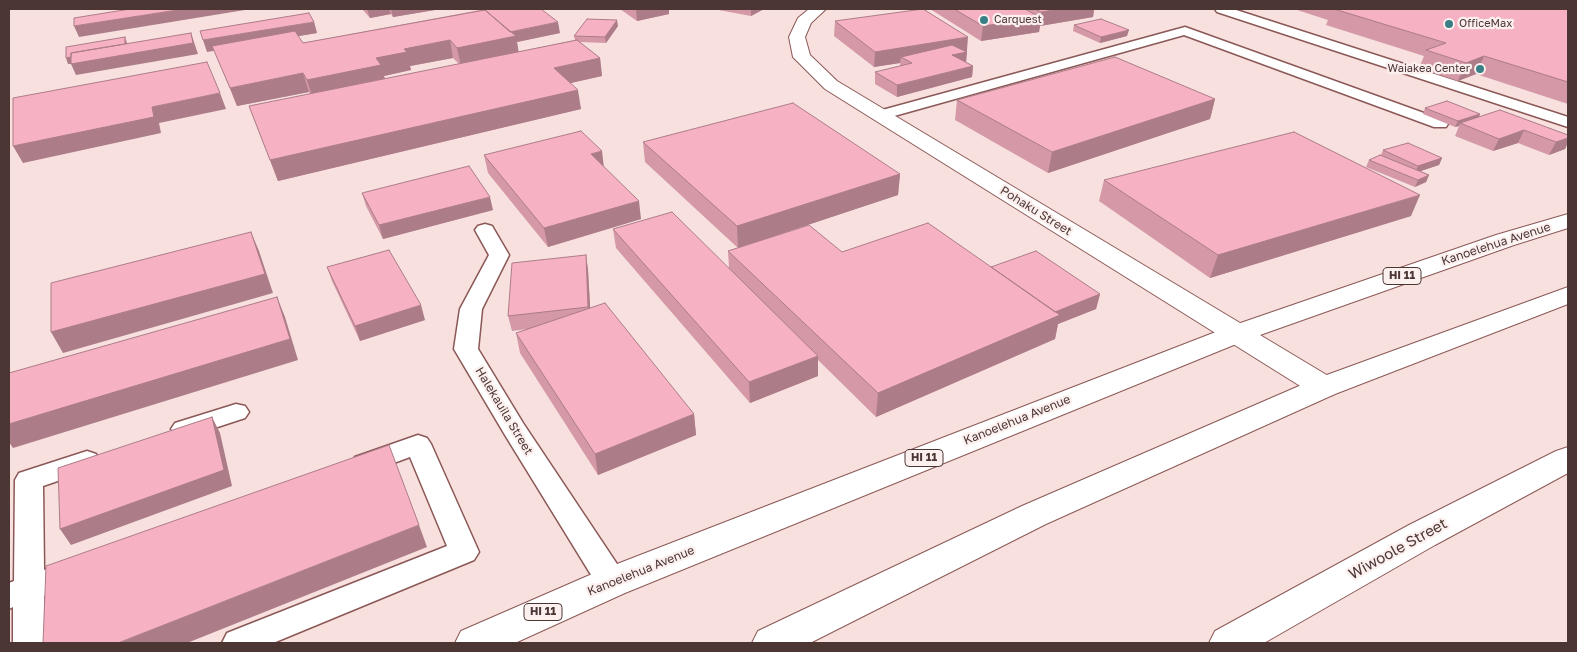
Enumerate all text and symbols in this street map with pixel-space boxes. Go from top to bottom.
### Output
place label: Carquest [994,13,1042,27]
marker: Carquest [978,14,990,26]
place label: OfficeMax [1459,17,1512,31]
marker: OfficeMax [1443,18,1455,30]
place label: Waiakea Center [1388,62,1470,76]
marker: Waiakea Center [1474,63,1486,75]
street label: Pohaku Street [998,183,1074,239]
street label: Kanoelehua Avenue [1440,220,1552,268]
road number: HI 11 [1383,268,1421,284]
street label: Halekauila Street [472,365,536,457]
street label: Kanoelehua Avenue [961,392,1073,448]
road number: HI 11 [905,449,943,466]
street label: Wiwoole Street [1346,514,1450,584]
street label: Kanoelehua Avenue [585,543,697,599]
road number: HI 11 [524,604,562,620]

